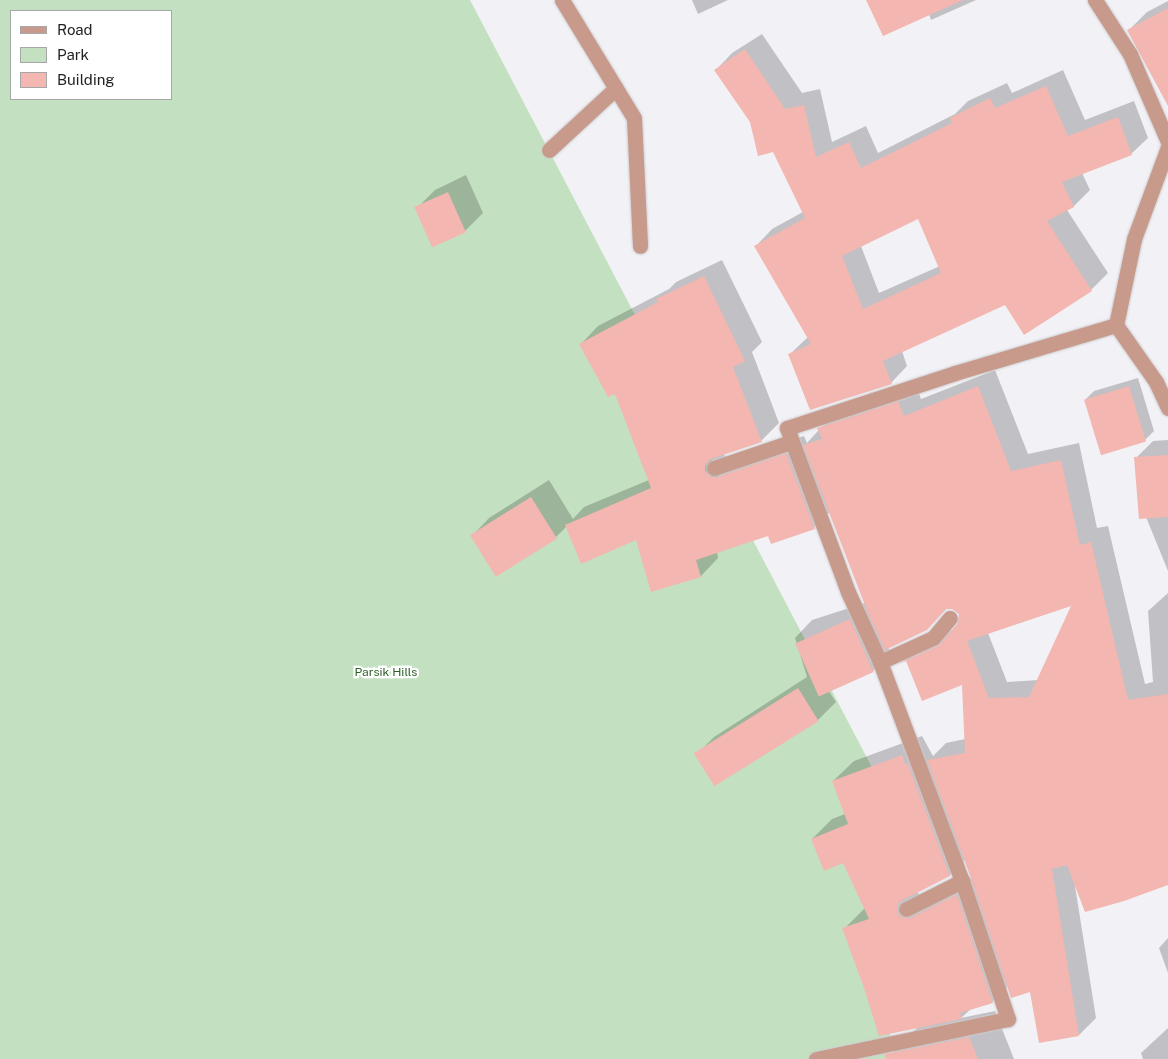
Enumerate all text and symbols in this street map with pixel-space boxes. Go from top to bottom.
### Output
legend [10,10,172,100]
text: Road [57,21,93,38]
text: Park [57,46,89,63]
text: Building [57,71,115,88]
park label: Parsik Hills [355,666,417,680]

